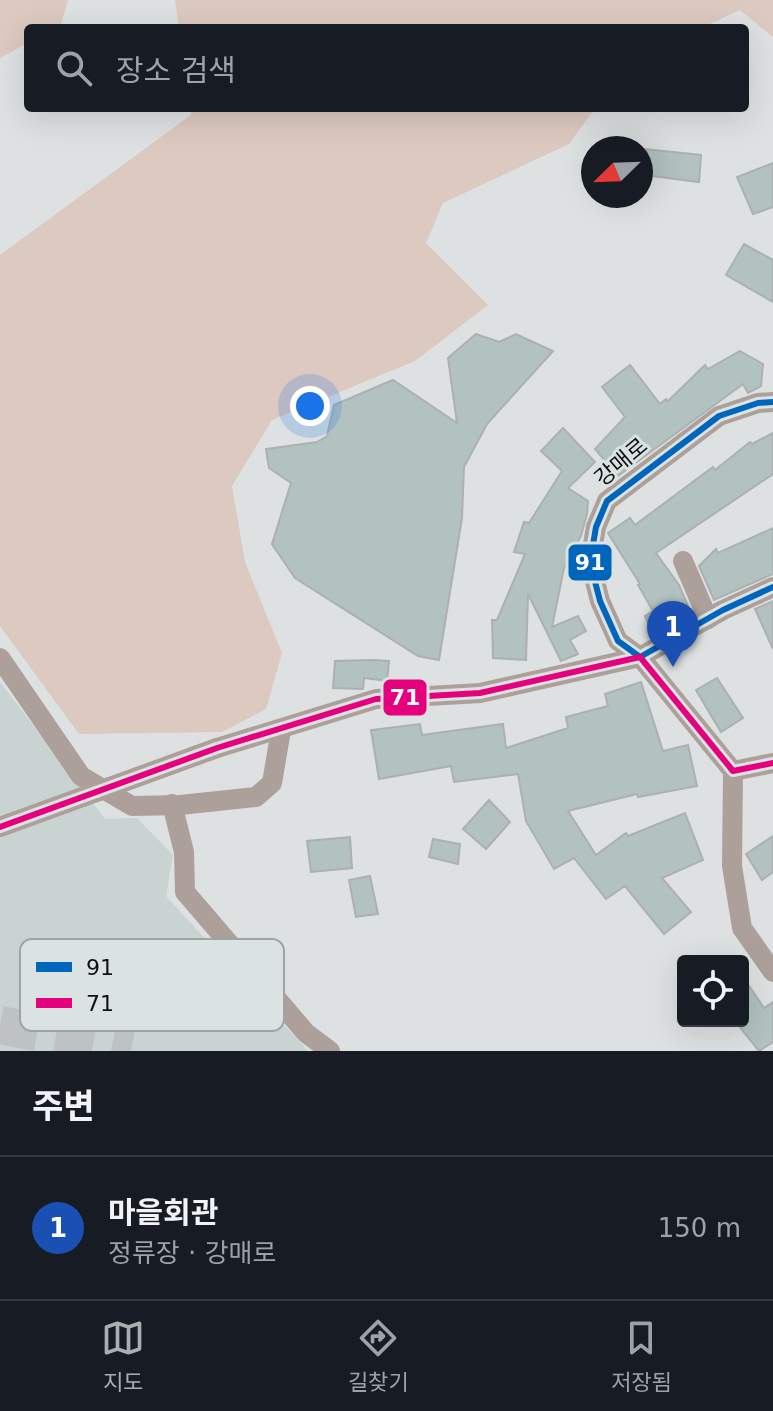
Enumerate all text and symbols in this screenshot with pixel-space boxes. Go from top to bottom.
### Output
search box [24,24,749,112]
icon: search [52,46,96,90]
text: 장소 검색 [116,53,236,88]
north arrow [581,136,653,208]
your location [290,386,330,426]
street label: 강매로 [590,433,652,491]
line badge: 91 [567,543,613,582]
text: 91 [575,550,605,575]
pin: 1 [647,601,699,667]
line badge: 71 [382,678,428,717]
text: 71 [390,685,420,710]
legend [20,939,284,1031]
text: 91 [86,955,114,980]
map controls [677,955,749,1027]
button: locate [677,955,749,1027]
text: 71 [86,991,114,1016]
text: 주변 [32,1086,95,1126]
text: 마을회관 [108,1195,218,1230]
text: 1 [49,1213,67,1243]
text: 150 m [658,1213,741,1243]
text: 정류장 · 강매로 [108,1238,276,1268]
tab: 지도 [101,1316,145,1396]
tab: 길찾기 [348,1316,408,1396]
tab: 저장됨 [611,1316,672,1396]

